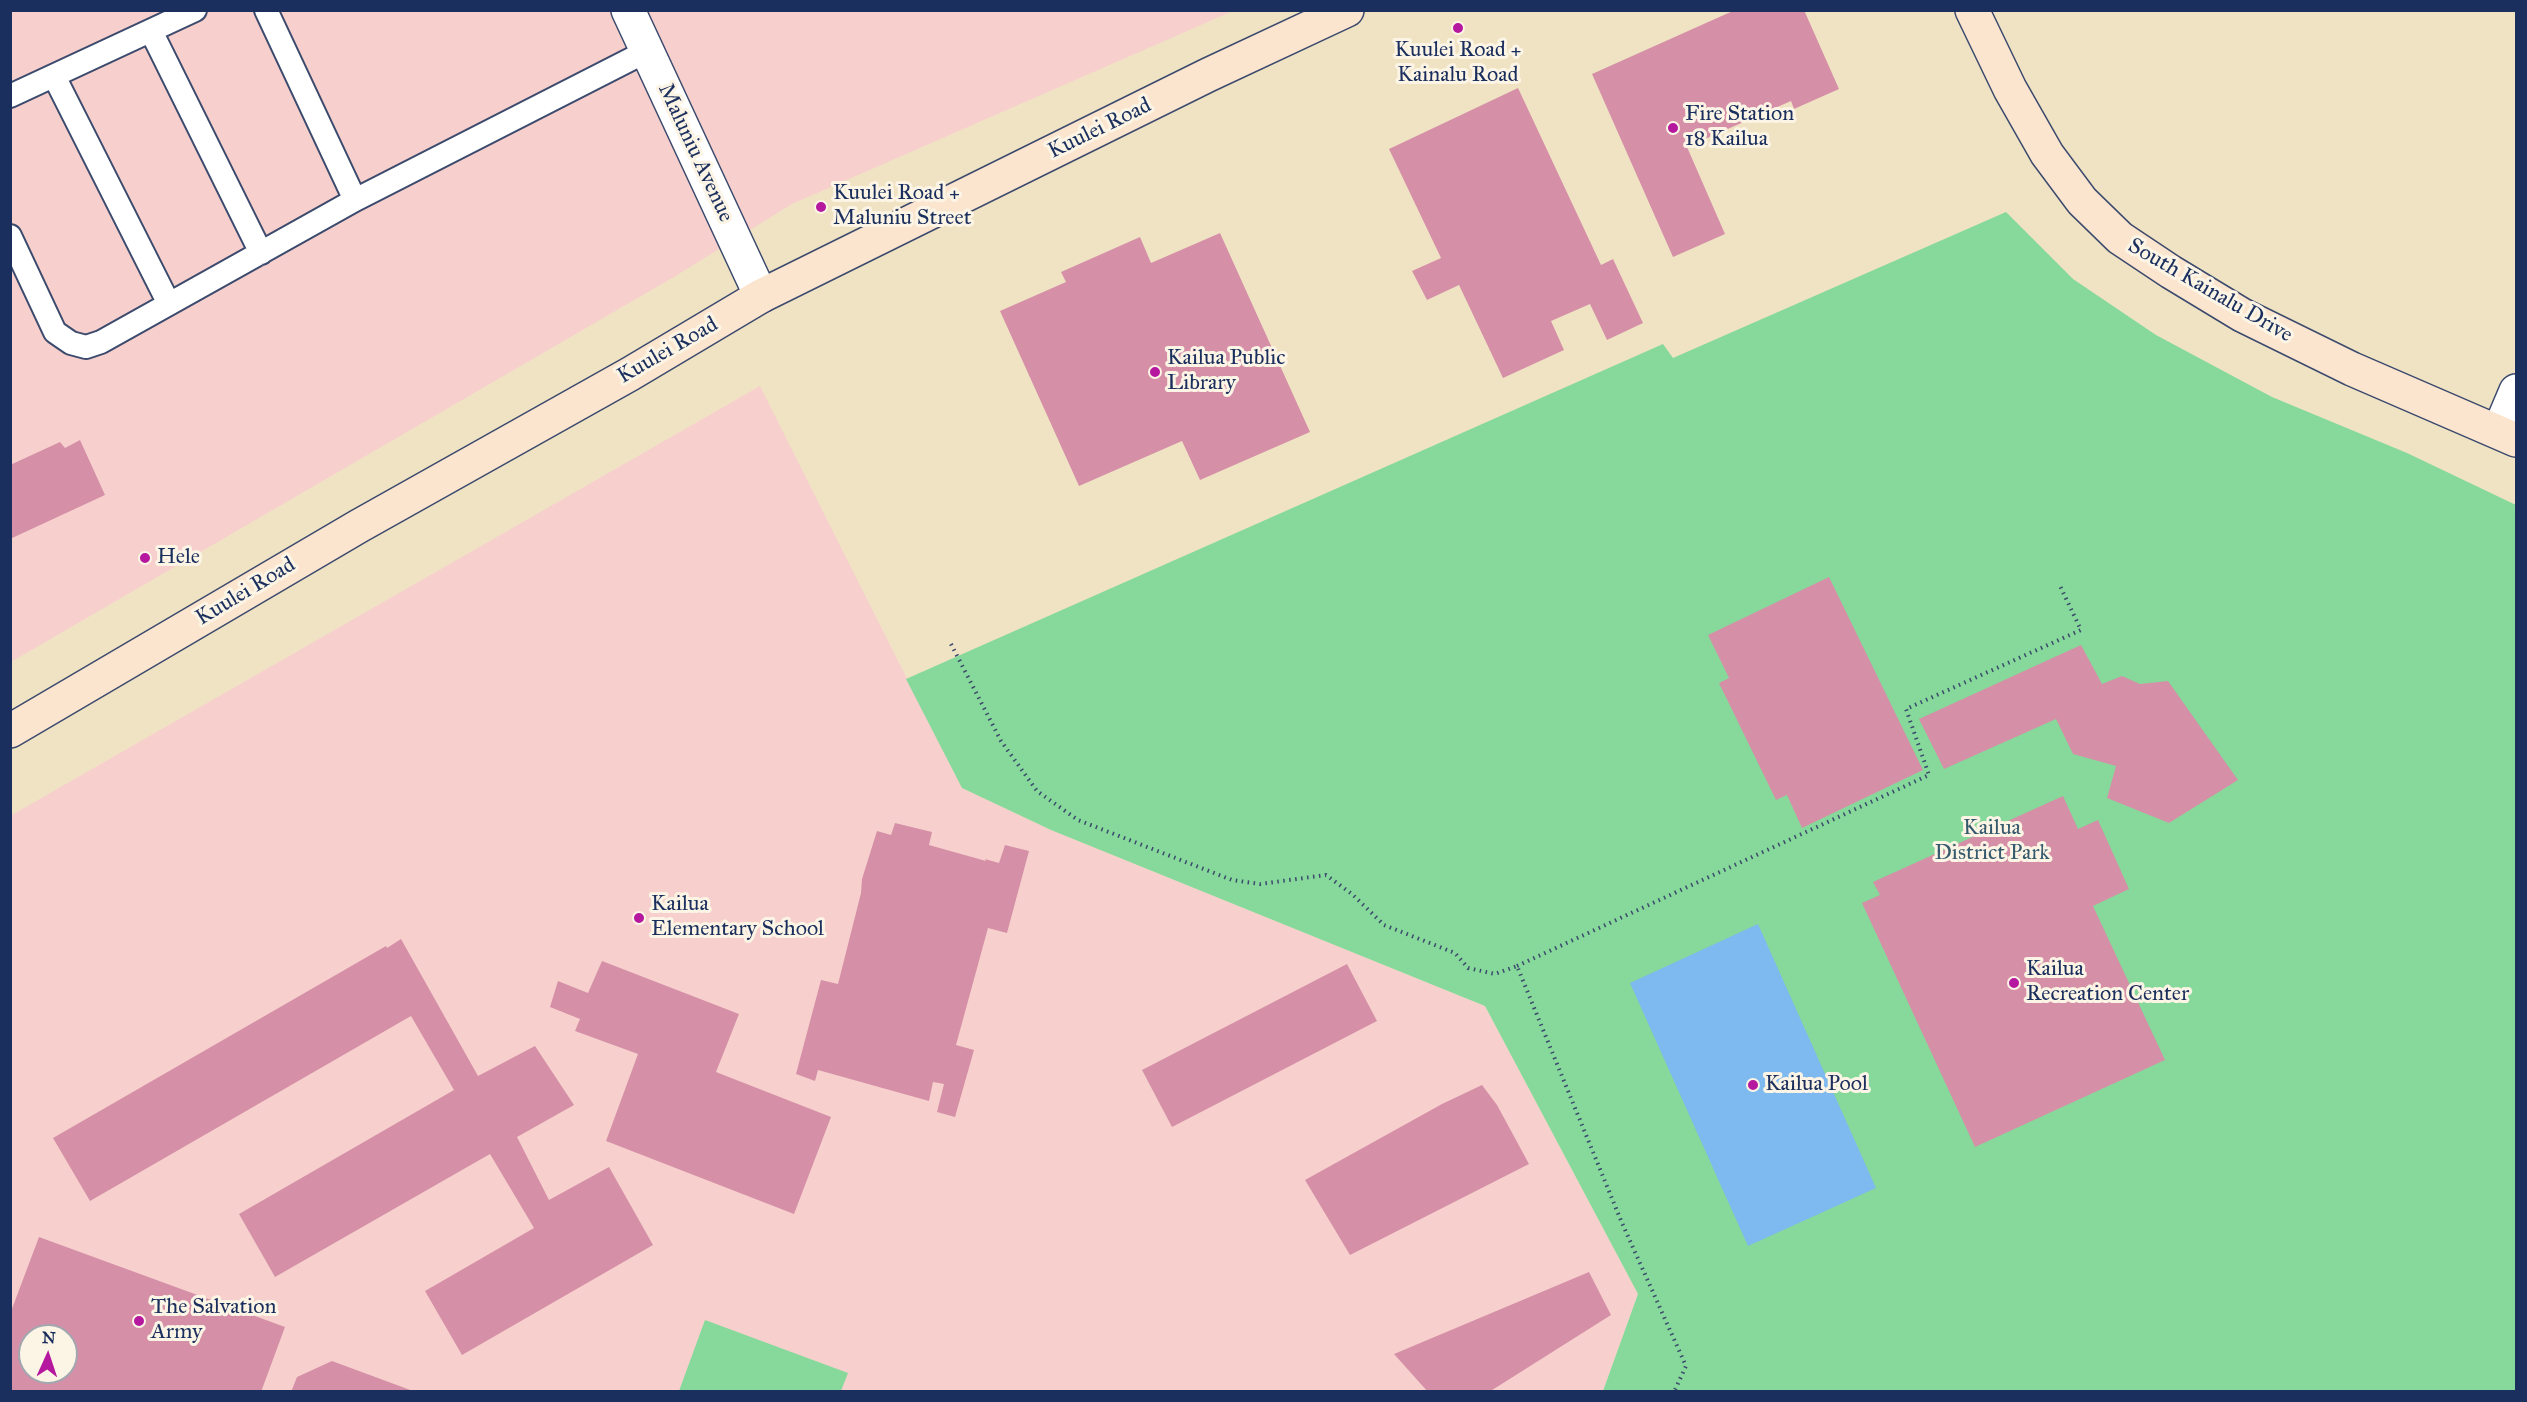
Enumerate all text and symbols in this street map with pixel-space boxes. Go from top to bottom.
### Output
marker: Kuulei Road + Kainalu Road [1451,21,1465,35]
place label: Kuulei Road + Kainalu Road [1394,38,1522,90]
street label: Maluniu Avenue [651,80,739,226]
street label: Kuulei Road [1044,93,1156,165]
place label: Fire Station 18 Kailua [1685,102,1794,154]
marker: Fire Station 18 Kailua [1666,121,1680,135]
place label: Kuulei Road + Maluniu Street [833,181,971,232]
marker: Kuulei Road + Maluniu Street [814,200,828,214]
street label: South Kainalu Drive [2123,233,2297,349]
street label: Kuulei Road [613,312,723,390]
place label: Kailua Public Library [1167,346,1286,398]
marker: Kailua Public Library [1148,365,1162,379]
place label: Hele [157,545,200,571]
marker: Hele [138,551,152,565]
street label: Kuulei Road [191,552,301,632]
park label: Kailua District Park [1934,816,2050,867]
place label: Kailua Elementary School [651,892,824,944]
marker: Kailua Elementary School [632,911,646,925]
place label: Kailua Recreation Center [2026,957,2189,1008]
marker: Kailua Recreation Center [2007,976,2021,990]
place label: Kailua Pool [1765,1072,1868,1098]
marker: Kailua Pool [1746,1078,1760,1092]
place label: The Salvation Army [151,1295,276,1346]
marker: The Salvation Army [132,1314,146,1328]
north arrow [18,1324,78,1384]
text: N [42,1328,56,1347]

